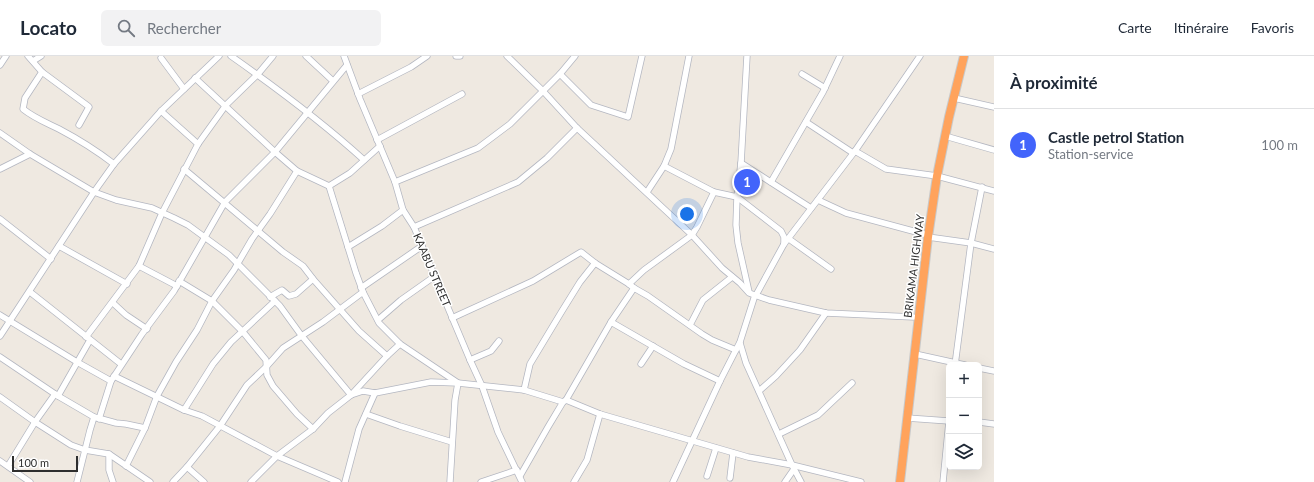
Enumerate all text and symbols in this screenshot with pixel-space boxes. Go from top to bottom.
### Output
search box [101,10,381,46]
text: Locato [20,16,77,39]
icon: search [115,17,137,39]
text: Rechercher [147,19,221,37]
text: Carte [1118,19,1152,36]
text: Itinéraire [1174,19,1229,36]
text: Favoris [1251,19,1294,36]
text: À proximité [1010,72,1098,93]
text: Castle petrol Station [1048,128,1184,146]
text: 1 [1019,137,1027,153]
text: 100 m [1261,137,1298,153]
text: Station-service [1048,146,1133,162]
pin: 1 [734,167,760,197]
your location [677,204,697,224]
street label: BRIKAMA HIGHWAY [901,213,926,318]
street label: KAABU STREET [411,231,454,309]
map controls [946,362,982,470]
button: + [946,362,982,398]
button: − [946,398,982,434]
button: layers [946,434,982,470]
scale bar [12,454,78,473]
text: 100 m [18,456,49,469]

